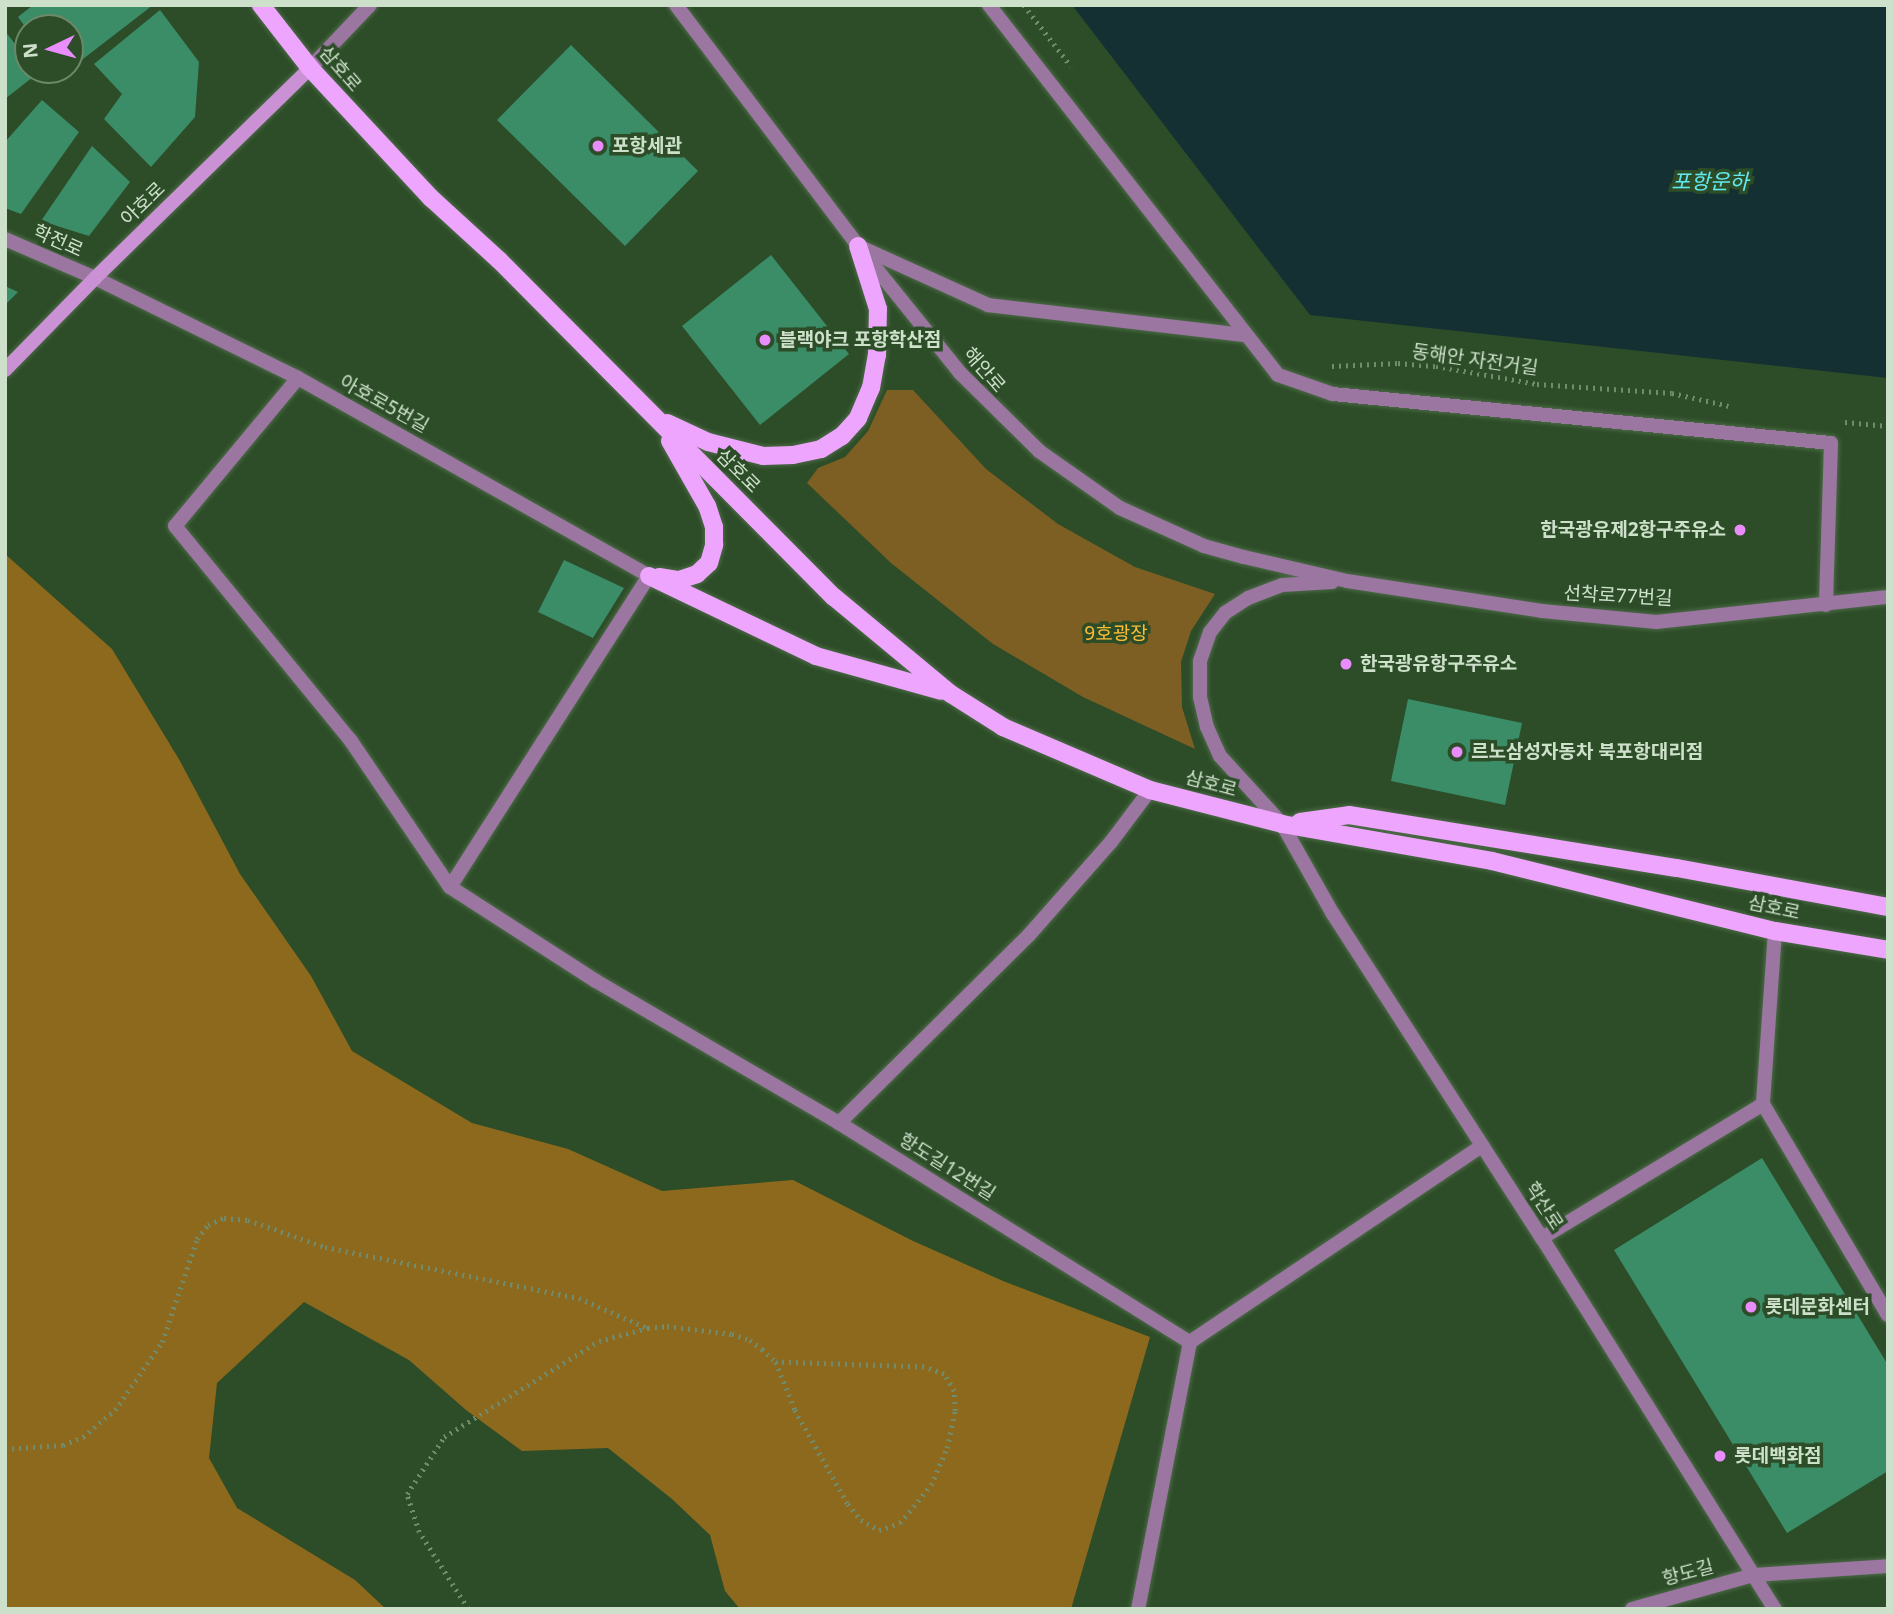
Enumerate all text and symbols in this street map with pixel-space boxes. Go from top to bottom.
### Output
north arrow [14,14,84,84]
text: N [16,42,44,59]
street label: 삼호로 [314,42,366,96]
place label: 포항세관 [612,135,682,157]
marker: 포항세관 [590,138,606,154]
water label: 포항운하 [1671,168,1749,194]
street label: 아호로 [116,178,170,230]
street label: 학전로 [29,220,87,262]
place label: 블랙야크 포항학산점 [779,329,941,351]
marker: 블랙야크 포항학산점 [757,332,773,348]
street label: 동해안 자전거길 [1410,340,1540,380]
street label: 해안로 [958,343,1010,397]
street label: 아호로5번길 [335,370,433,438]
street label: 삼호로 [711,444,765,498]
place label: 한국광유제2항구주유소 [1540,519,1726,541]
marker: 한국광유제2항구주유소 [1732,522,1748,538]
street label: 선착로77번길 [1563,582,1673,610]
park label: 9호광장 [1084,623,1148,645]
place label: 한국광유항구주유소 [1360,653,1517,675]
marker: 한국광유항구주유소 [1338,656,1354,672]
place label: 르노삼성자동차 북포항대리점 [1471,741,1703,763]
marker: 르노삼성자동차 북포항대리점 [1449,744,1465,760]
street label: 삼호로 [1183,766,1239,802]
street label: 삼호로 [1746,891,1802,925]
street label: 항도길12번길 [895,1128,999,1206]
street label: 학산로 [1520,1178,1568,1234]
place label: 롯데문화센터 [1765,1296,1870,1318]
marker: 롯데문화센터 [1743,1299,1759,1315]
place label: 롯데백화점 [1734,1445,1821,1467]
marker: 롯데백화점 [1712,1448,1728,1464]
street label: 항도길 [1660,1555,1716,1591]

